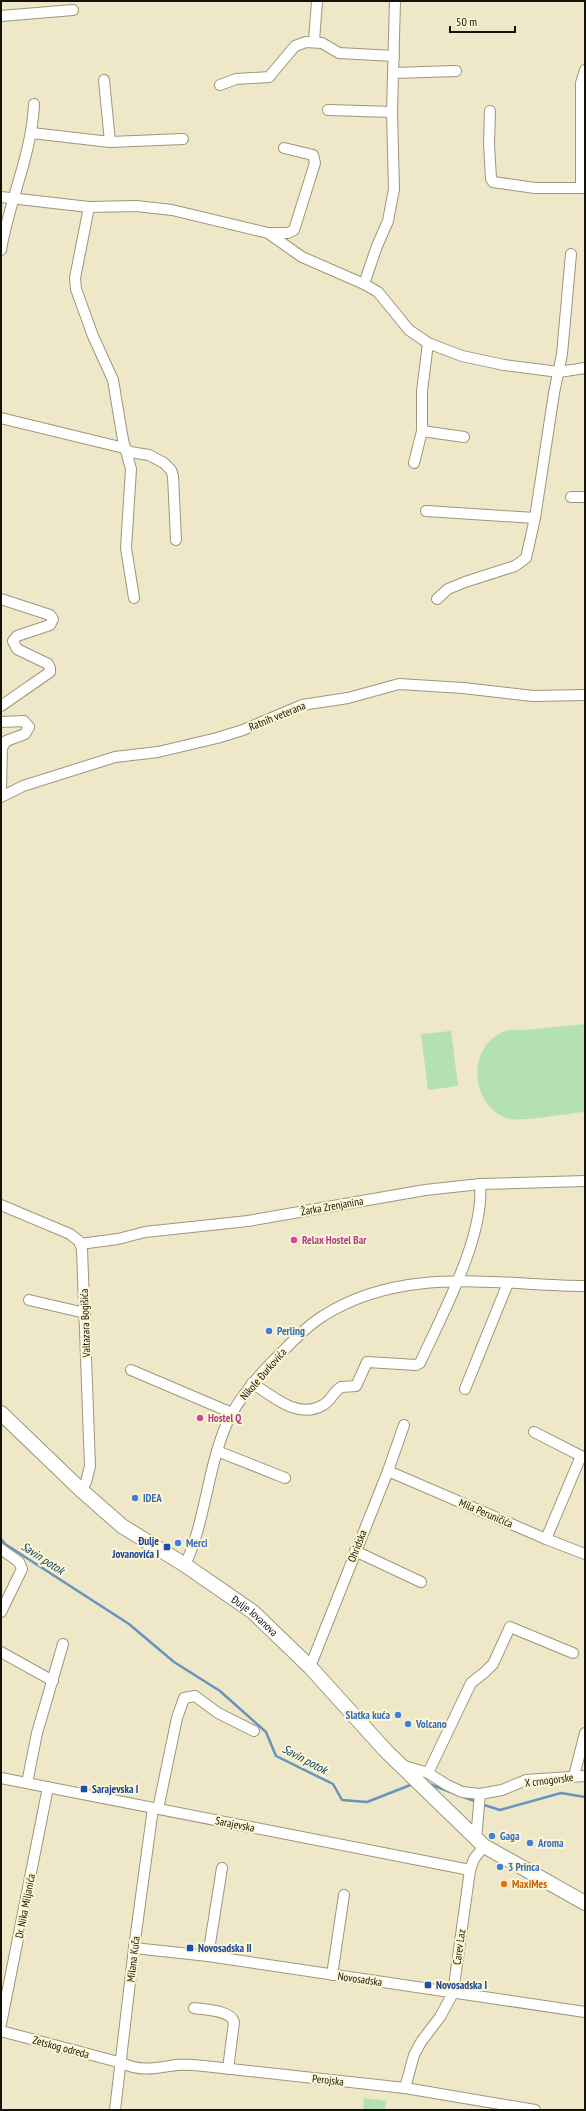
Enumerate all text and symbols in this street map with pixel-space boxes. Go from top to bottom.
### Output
scale bar [450,8,515,34]
text: 50 m [456,14,477,29]
street label: Ratnih veterana [247,698,307,734]
street label: Žarka Zrenjanina [300,1194,364,1218]
place label: Relax Hostel Bar [302,1233,367,1247]
marker: Relax Hostel Bar [289,1235,299,1245]
street label: Valtazara Bogišića [77,1288,93,1359]
place label: Perling [277,1324,305,1338]
marker: Perling [264,1326,274,1336]
street label: Nikole Đurkovića [237,1345,289,1403]
place label: Hostel Q [208,1411,242,1425]
marker: Hostel Q [195,1413,205,1423]
place label: IDEA [143,1491,162,1505]
marker: IDEA [130,1493,140,1503]
street label: Mila Peruničića [457,1495,515,1531]
street label: Ohridska [344,1528,370,1564]
place label: Đulje Jovanovića I [111,1534,159,1561]
place label: Merci [186,1536,208,1550]
marker: Merci [173,1538,183,1548]
water label: Savin potok [19,1539,69,1578]
marker: Đulje Jovanovića I [162,1542,172,1552]
street label: Đulje Jovanova [228,1592,281,1639]
place label: Slatka kuća [346,1708,390,1722]
marker: Slatka kuća [393,1710,403,1720]
place label: Volcano [415,1717,447,1731]
marker: Volcano [403,1719,413,1729]
water label: Savin potok [280,1741,331,1778]
street label: X crnogorske [524,1770,575,1790]
place label: Sarajevska I [92,1782,138,1796]
marker: Sarajevska I [79,1784,89,1794]
street label: Sarajevska [214,1813,256,1835]
place label: Gaga [500,1829,520,1843]
marker: Gaga [487,1831,497,1841]
place label: Aroma [537,1836,564,1850]
marker: Aroma [525,1838,535,1848]
place label: 3 Princa [508,1860,540,1874]
marker: 3 Princa [495,1862,505,1872]
street label: Dr. Nika Miljanića [12,1873,38,1939]
place label: MaxiMes [512,1877,547,1891]
marker: MaxiMes [499,1879,509,1889]
street label: Carev Laz [450,1928,468,1966]
street label: Milana Kuča [123,1935,143,1983]
place label: Novosadska II [198,1941,252,1955]
marker: Novosadska II [185,1943,195,1953]
street label: Novosadska [337,1969,383,1989]
place label: Novosadska I [436,1978,487,1992]
marker: Novosadska I [423,1980,433,1990]
street label: Zetskog odreda [31,2033,91,2061]
street label: Perojska [312,2071,344,2089]

